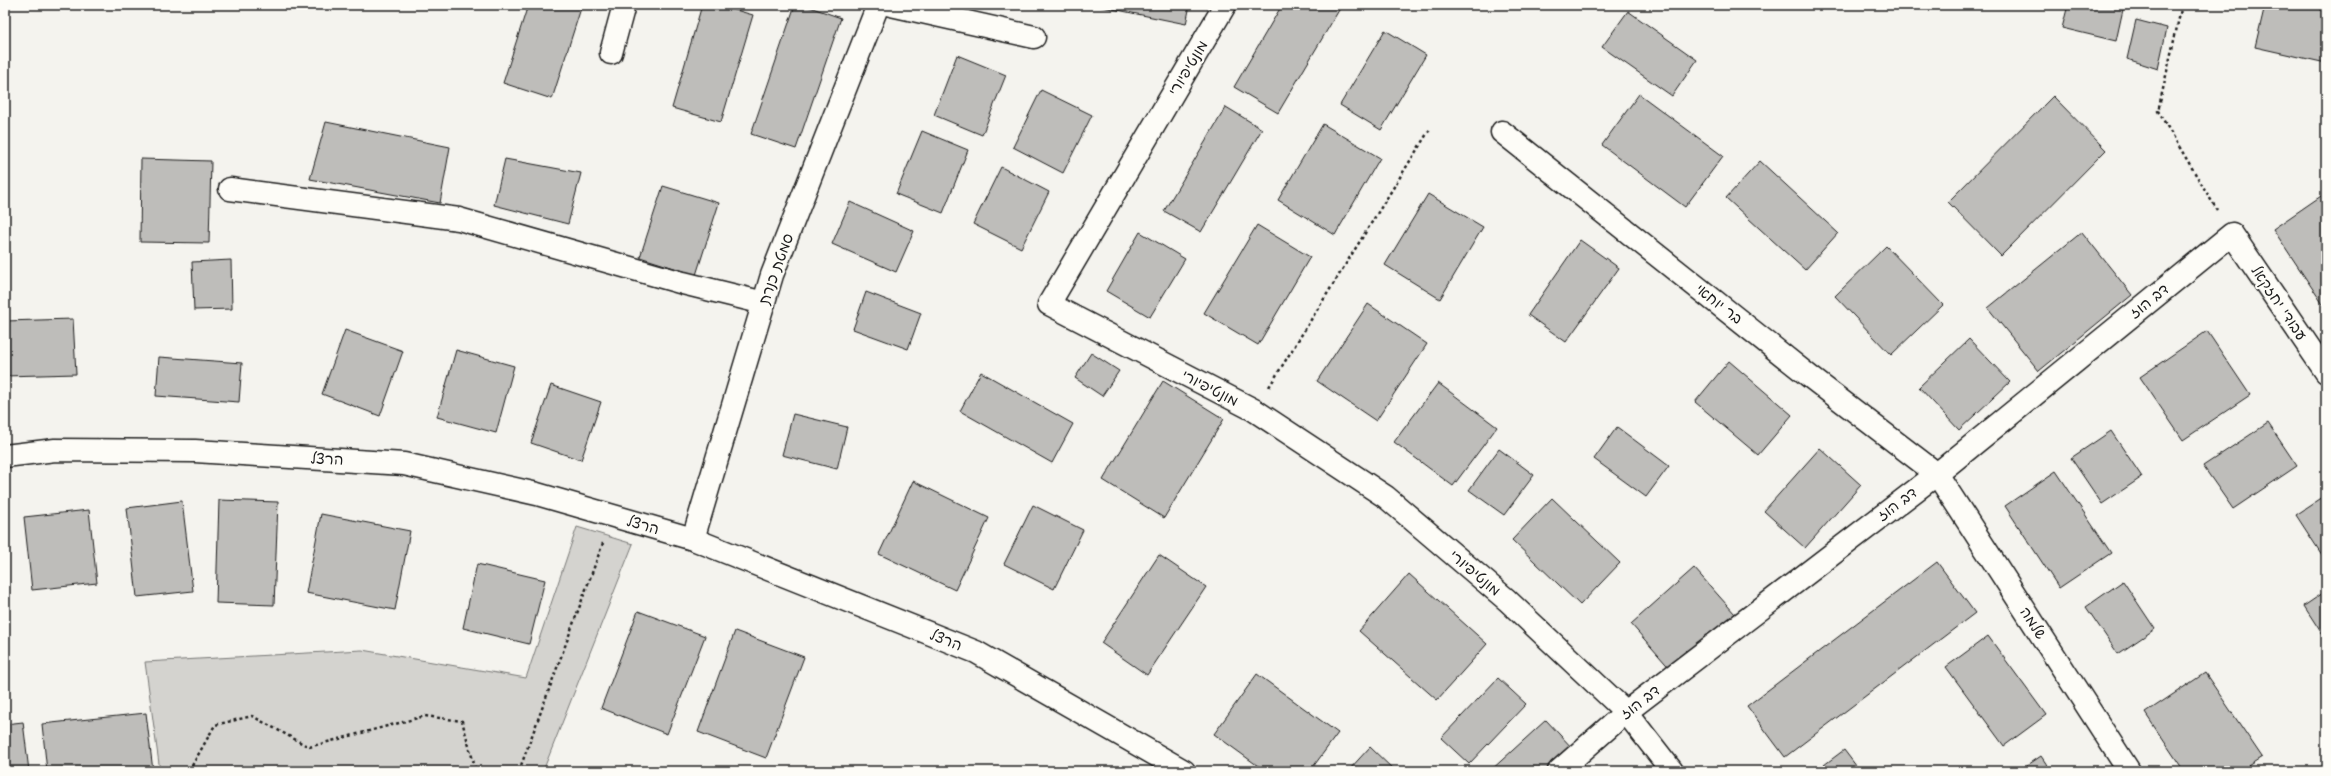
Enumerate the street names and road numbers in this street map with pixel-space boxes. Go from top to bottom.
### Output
street label: מונטיפיורי [1164,37,1212,99]
street label: סמטת כנרת [754,231,798,307]
street label: עבודי יחזקאל [2247,262,2311,344]
street label: בר יוחאי [1691,279,1747,329]
street label: דב הוז [2125,279,2173,323]
street label: מונטיפיורי [1178,365,1242,411]
street label: הרצל [310,448,344,470]
street label: דב הוז [1873,482,1921,526]
street label: הרצל [624,511,662,539]
street label: מונטיפיורי [1445,546,1505,600]
street label: שלמה [2015,603,2051,643]
street label: הרצל [927,625,965,655]
street label: דב הוז [1616,680,1664,724]

